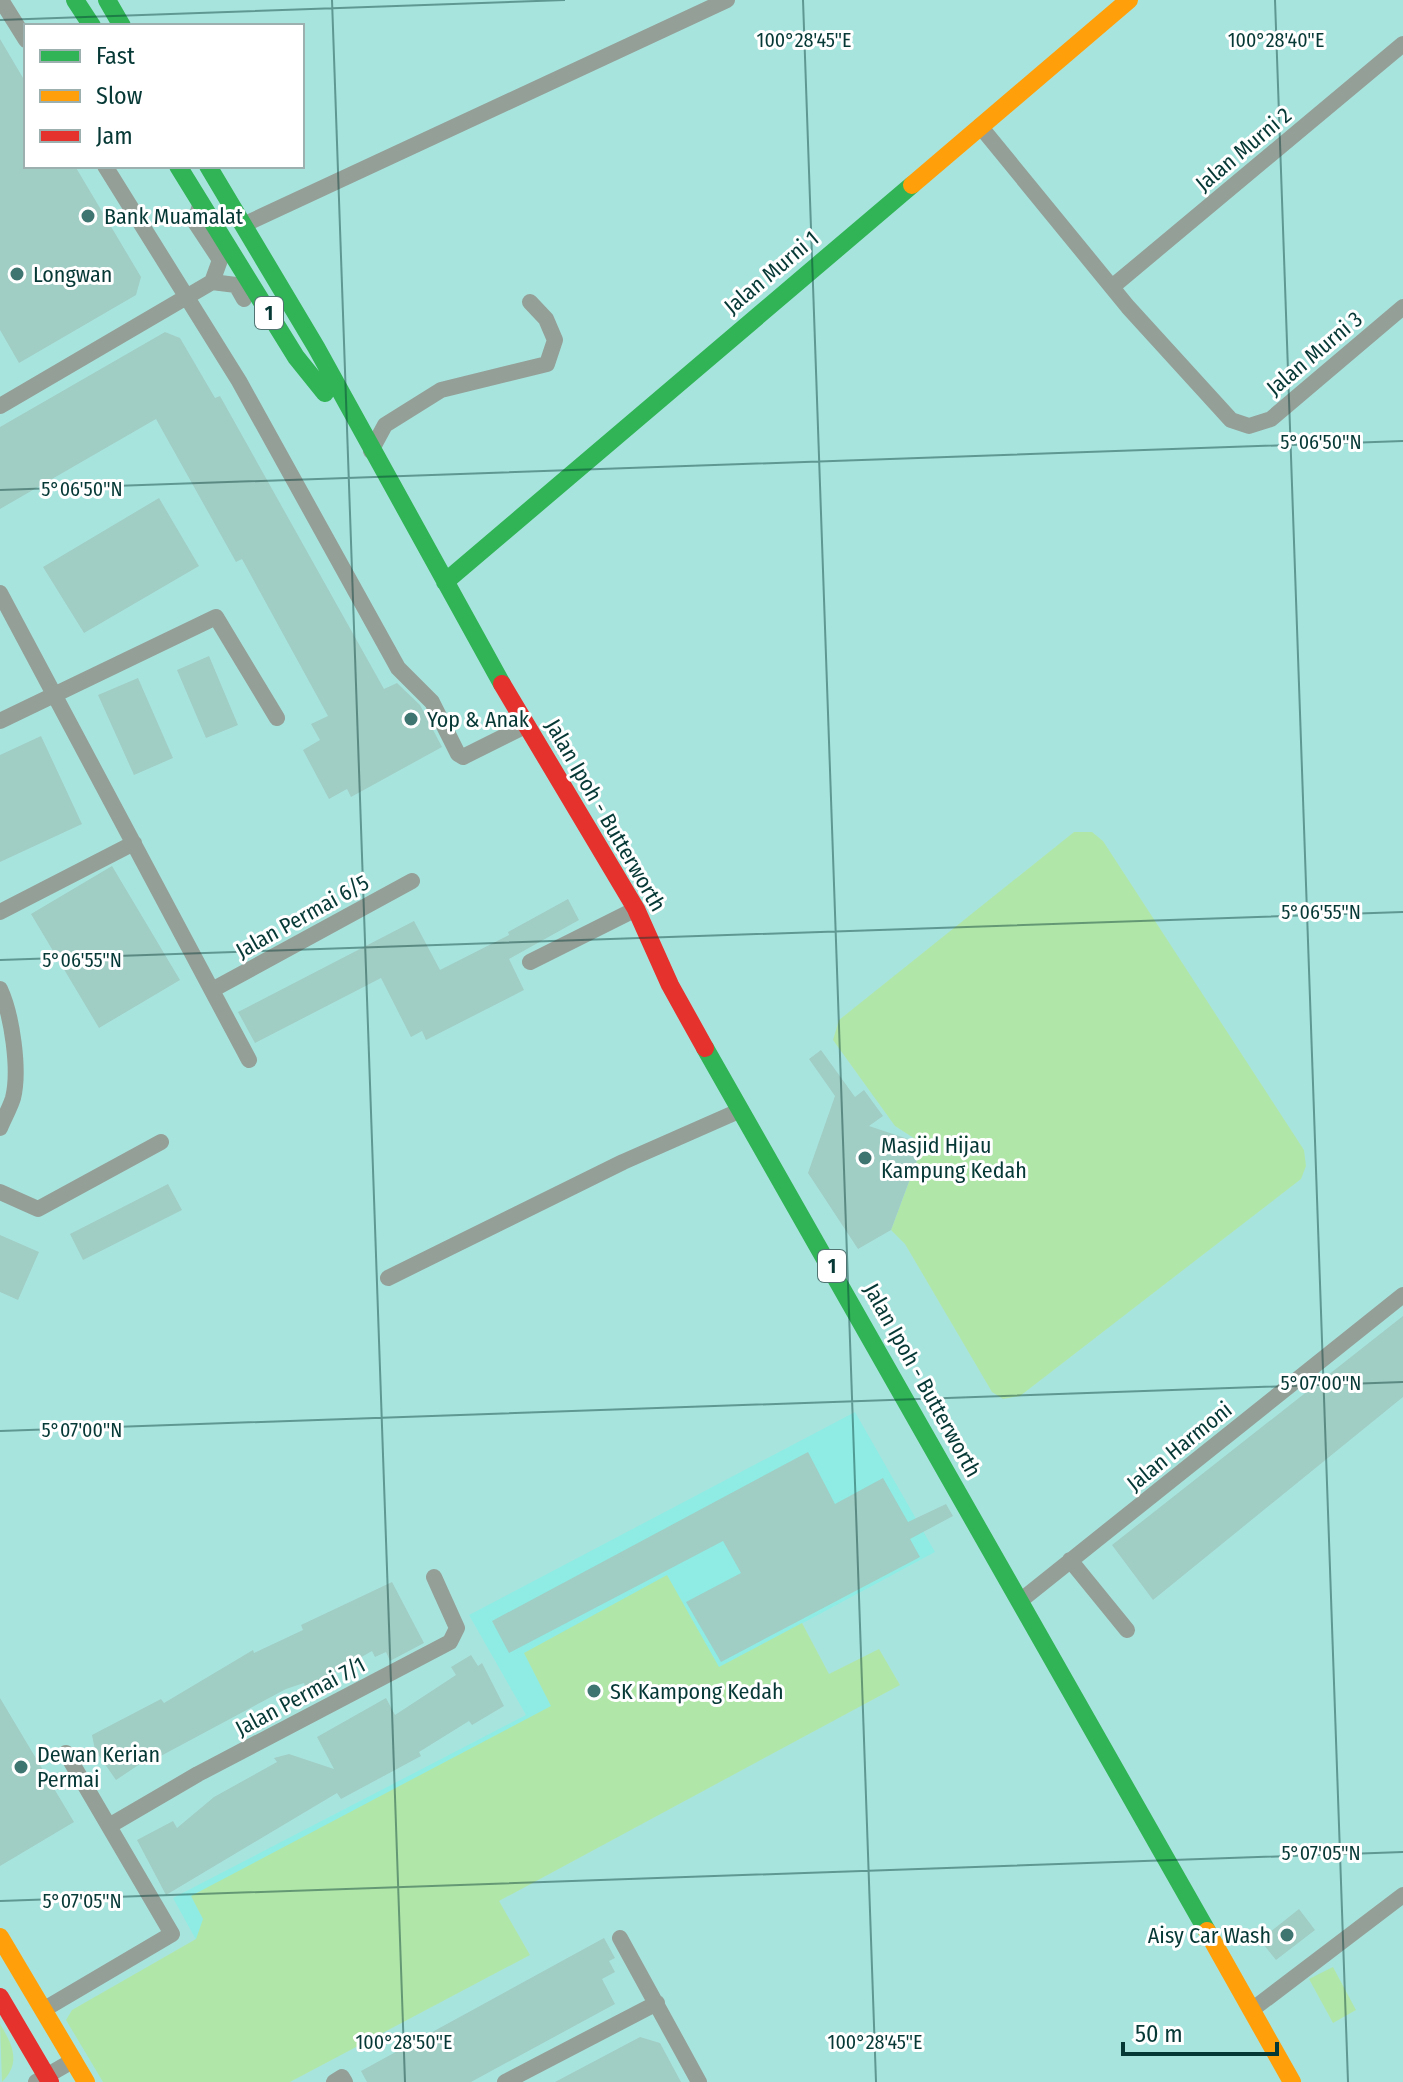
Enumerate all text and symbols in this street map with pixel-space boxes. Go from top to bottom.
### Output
legend [24,24,304,168]
text: 100°28'45"E [757,28,851,52]
text: 100°28'40"E [1228,28,1324,52]
text: Fast [96,42,135,70]
text: Slow [96,82,143,110]
street label: Jalan Murni 2 [1190,102,1297,197]
text: Jam [96,122,133,150]
place label: Bank Muamalat [104,203,244,230]
marker: Bank Muamalat [79,207,97,225]
street label: Jalan Murni 1 [718,225,824,320]
place label: Longwan [33,261,112,288]
marker: Longwan [8,265,26,283]
road number: 1 [255,297,283,329]
street label: Jalan Murni 3 [1261,305,1368,401]
text: 5°06'50"N [1280,430,1362,454]
text: 5°06'50"N [41,477,123,501]
place label: Yop & Anak [427,706,530,733]
marker: Yop & Anak [402,710,420,728]
street label: Jalan Ipoh - Butterworth [540,714,672,916]
street label: Jalan Permai 6/5 [231,869,374,964]
text: 5°06'55"N [1281,900,1361,924]
text: 5°06'55"N [42,948,122,972]
place label: Masjid Hijau Kampung Kedah [881,1132,1027,1184]
marker: Masjid Hijau Kampung Kedah [856,1149,874,1167]
road number: 1 [818,1250,846,1282]
street label: Jalan Ipoh - Butterworth [858,1279,987,1482]
text: 5°07'00"N [1281,1371,1361,1395]
street label: Jalan Harmoni [1121,1396,1237,1497]
text: 5°07'00"N [42,1418,122,1442]
street label: Jalan Permai 7/1 [231,1651,370,1742]
place label: SK Kampong Kedah [610,1678,784,1705]
marker: SK Kampong Kedah [585,1682,603,1700]
place label: Dewan Kerian Permai [37,1741,160,1793]
marker: Dewan Kerian Permai [12,1758,30,1776]
text: 5°07'05"N [1281,1841,1361,1865]
text: 5°07'05"N [42,1889,122,1913]
place label: Aisy Car Wash [1148,1922,1271,1949]
marker: Aisy Car Wash [1278,1926,1296,1944]
scale bar [1123,2006,1277,2056]
text: 50 m [1135,2020,1183,2048]
text: 100°28'50"E [356,2030,452,2054]
text: 100°28'45"E [828,2030,922,2054]

